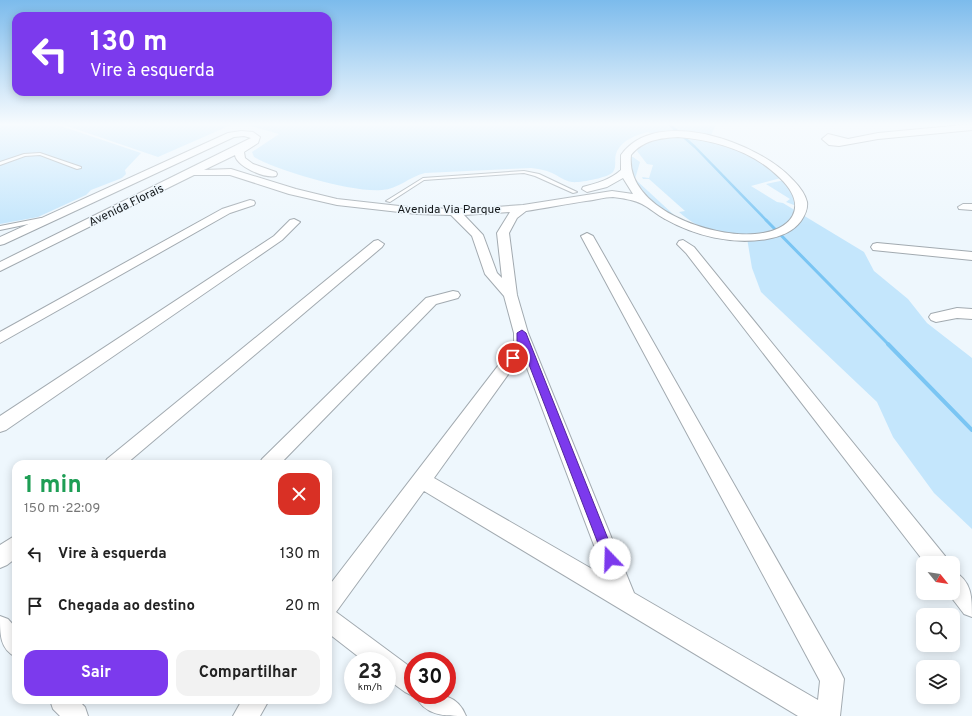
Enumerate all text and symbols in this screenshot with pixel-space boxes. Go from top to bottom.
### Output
text: 130 m [90,25,168,61]
icon: left [24,28,76,80]
text: Vire à esquerda [90,60,214,83]
street label: Avenida Florais [86,181,167,231]
street label: Avenida Via Parque [397,202,501,218]
pin [496,341,530,375]
icon: arrive [502,347,524,369]
text: 1 min [24,471,82,501]
button: close [278,473,320,515]
text: 150 m · 22:09 [24,501,100,517]
position arrow [589,538,631,580]
icon: left [24,543,46,565]
text: Vire à esquerda [58,545,167,564]
text: 130 m [280,545,320,564]
north arrow [916,556,960,600]
map controls [916,556,960,704]
icon: arrive [24,595,46,617]
text: Chegada ao destino [58,597,195,616]
text: 20 m [285,597,320,616]
button: search [916,608,960,652]
button: Sair [24,650,168,696]
button: Compartilhar [176,650,320,696]
speed limit sign: 30 [404,652,456,704]
text: 23 [358,660,382,686]
button: layers [916,660,960,704]
text: km/h [358,681,382,694]

